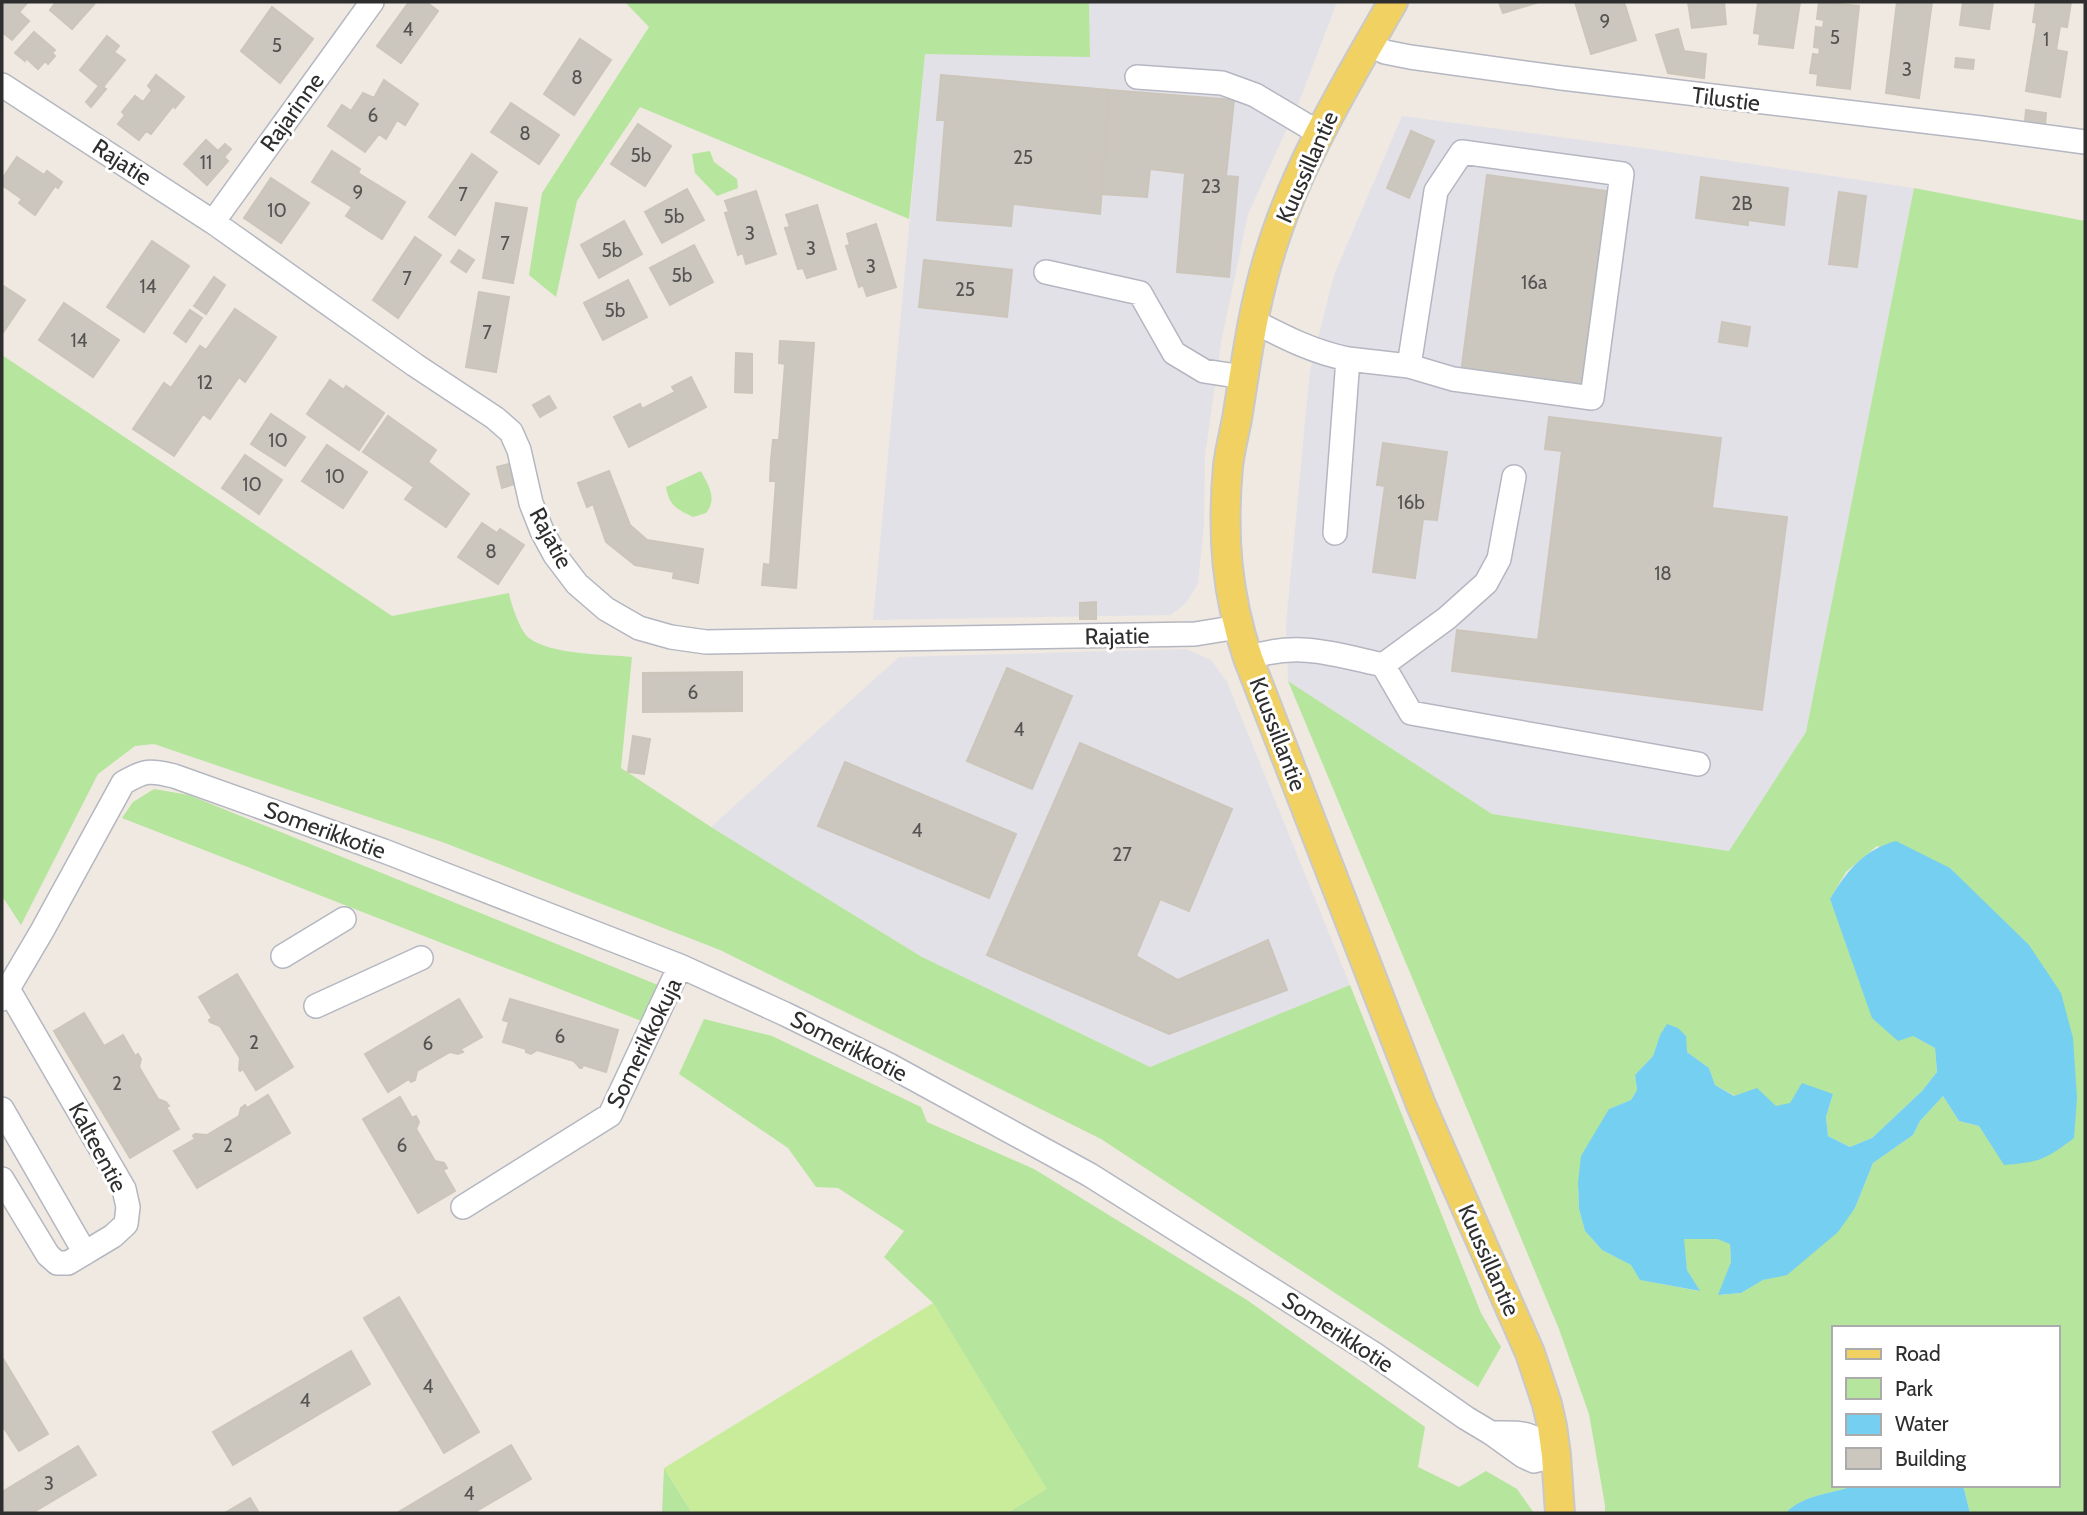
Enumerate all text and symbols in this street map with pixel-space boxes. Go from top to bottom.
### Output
house number: 9 [1600,10,1610,33]
house number: 4 [403,18,414,41]
house number: 5 [1830,26,1840,49]
house number: 1 [2043,28,2049,51]
house number: 5 [272,34,282,57]
house number: 3 [1902,58,1912,81]
house number: 8 [571,66,583,89]
street label: Rajarinne [254,67,330,157]
street label: Tilustie [1690,81,1762,117]
house number: 6 [368,104,378,127]
street label: Kuussillantie [1270,107,1344,227]
house number: 8 [519,122,531,145]
street label: Rajatie [87,133,157,192]
house number: 5b [631,144,651,167]
house number: 25 [1013,146,1033,169]
house number: 11 [200,151,212,174]
house number: 23 [1201,175,1221,198]
house number: 9 [353,181,363,204]
house number: 7 [458,183,468,206]
house number: 2B [1731,192,1753,215]
house number: 10 [267,199,287,222]
house number: 5b [664,205,684,228]
house number: 3 [745,222,755,245]
house number: 7 [500,232,510,255]
house number: 3 [806,237,816,260]
house number: 5b [602,239,622,262]
house number: 3 [866,255,876,278]
house number: 5b [672,264,692,287]
house number: 7 [402,267,412,290]
house number: 16a [1521,271,1547,294]
house number: 14 [139,275,157,298]
house number: 25 [955,278,975,301]
house number: 5b [605,299,625,322]
house number: 7 [482,321,492,344]
house number: 14 [70,329,88,352]
house number: 12 [197,371,213,394]
house number: 10 [268,429,288,452]
house number: 10 [325,465,345,488]
house number: 10 [242,473,262,496]
house number: 16b [1397,491,1425,514]
street label: Rajatie [523,503,579,573]
house number: 8 [485,540,497,563]
house number: 18 [1654,562,1672,585]
street label: Rajatie [1084,621,1150,651]
street label: Kuussillantie [1244,673,1313,795]
house number: 6 [688,681,698,704]
house number: 4 [1014,718,1025,741]
street label: Somerikkotie [260,795,390,865]
house number: 4 [912,819,923,842]
house number: 27 [1112,843,1132,866]
street label: Somerikkokuja [600,973,688,1113]
street label: Somerikkotie [786,1005,912,1087]
house number: 6 [555,1025,565,1048]
house number: 2 [249,1031,259,1054]
house number: 6 [423,1032,433,1055]
house number: 2 [112,1072,122,1095]
street label: Kalteentie [63,1097,133,1197]
house number: 2 [223,1134,233,1157]
house number: 6 [397,1134,407,1157]
street label: Kuussillantie [1452,1200,1526,1320]
street label: Somerikkotie [1277,1286,1399,1378]
legend [1832,1326,2059,1487]
text: Road [1895,1341,1941,1366]
house number: 4 [423,1375,434,1398]
text: Park [1895,1376,1933,1401]
house number: 4 [300,1389,311,1412]
text: Water [1895,1411,1949,1436]
text: Building [1895,1446,1967,1471]
house number: 3 [44,1472,54,1495]
house number: 4 [464,1482,475,1505]

